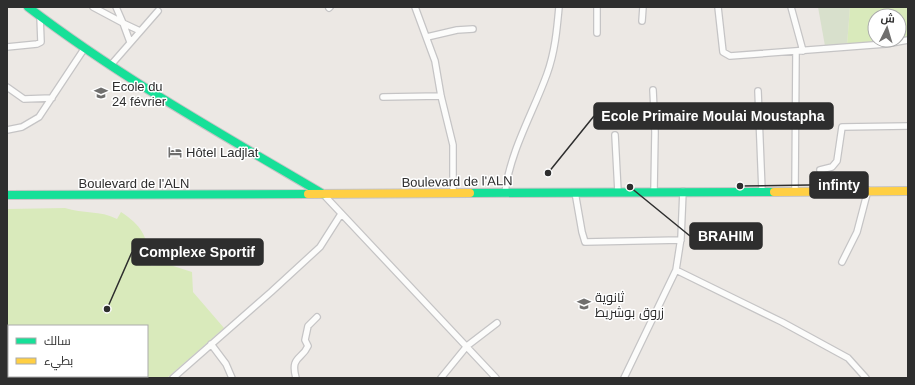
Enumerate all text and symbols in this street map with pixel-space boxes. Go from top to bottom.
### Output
north arrow [867,8,907,48]
text: ش [880,11,895,26]
place label: Ecole du 24 février [112,79,167,109]
school or university icon: Ecole du 24 février [93,85,109,101]
callout: Ecole Primaire Moulai Moustapha [594,103,833,129]
text: Ecole Primaire Moulai Moustapha [601,108,825,124]
hotel icon: Hôtel Ladjlat [167,144,183,160]
place label: Hôtel Ladjlat [186,145,259,160]
callout: infinty [810,172,868,198]
street label: Boulevard de l'ALN [401,173,513,190]
street label: Boulevard de l'ALN [79,176,189,191]
text: infinty [818,177,860,193]
callout: BRAHIM [690,223,762,249]
text: BRAHIM [698,228,754,244]
callout: Complexe Sportif [132,239,263,265]
text: Complexe Sportif [139,244,255,260]
place label: ثانوية زروق بوشريط [595,290,664,320]
school or university icon: ثانوية زروق بوشريط [576,296,592,312]
legend [8,325,148,377]
text: سالك [44,334,71,348]
text: بطيء [44,354,73,371]

